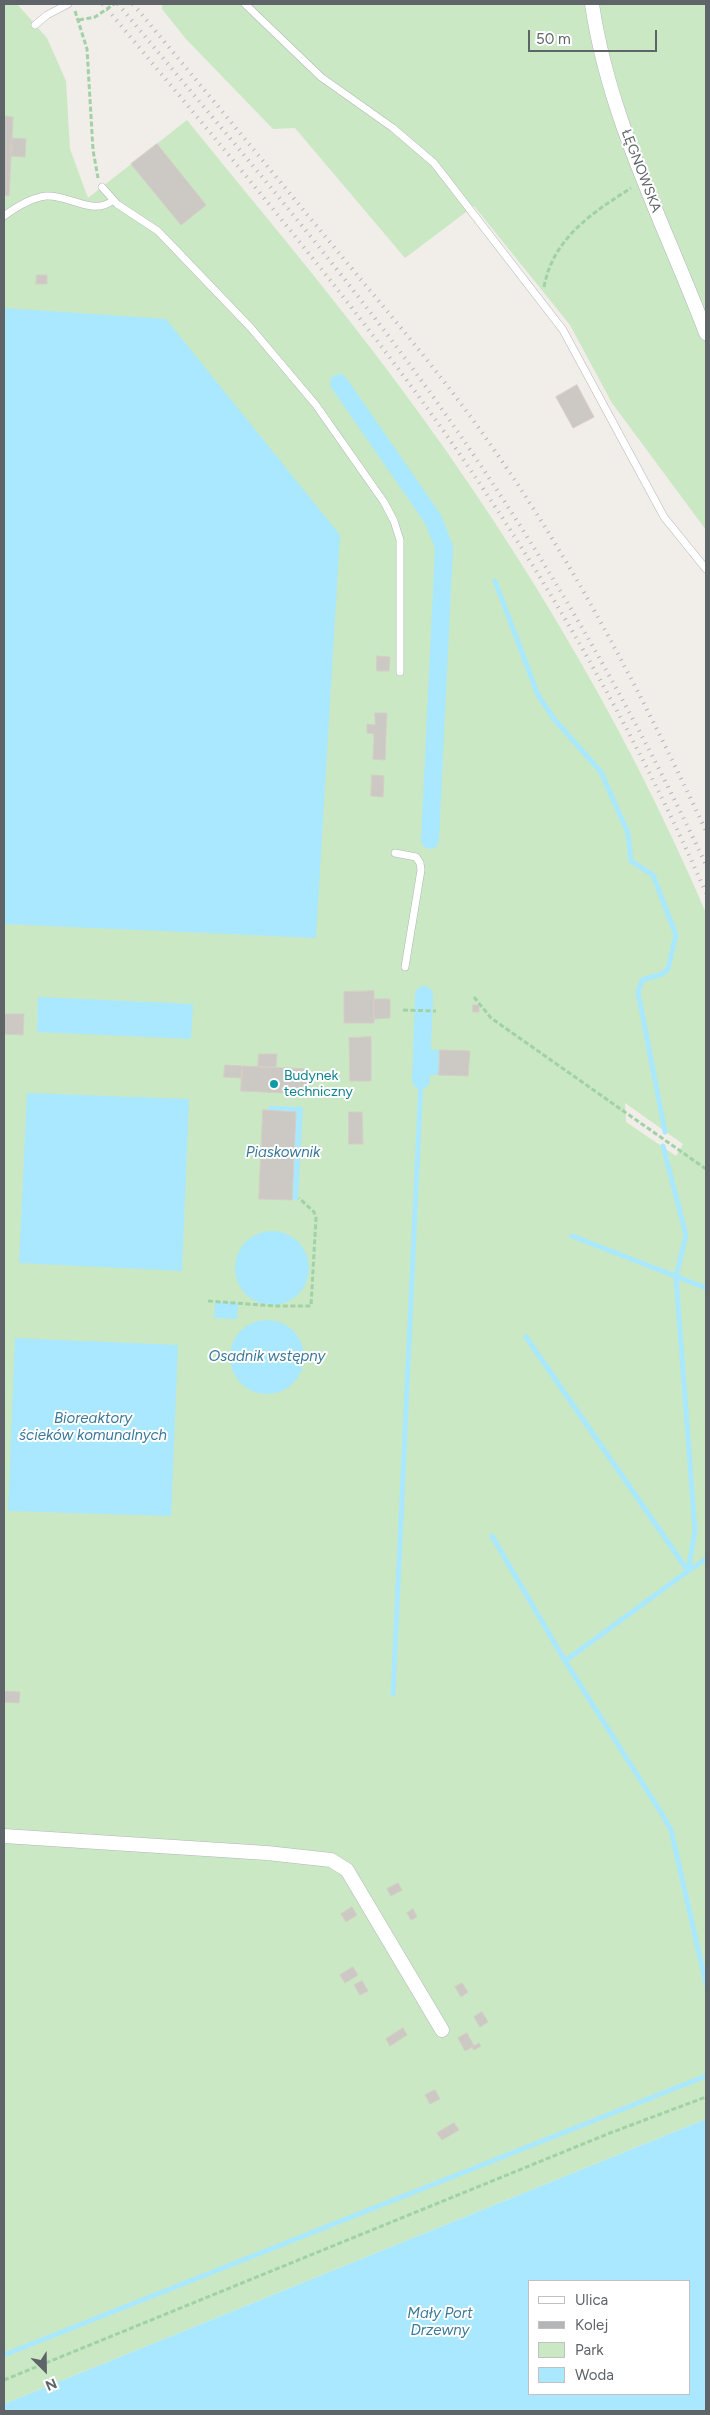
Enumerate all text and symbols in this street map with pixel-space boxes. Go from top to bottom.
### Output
scale bar [530,20,659,52]
text: 50 m [536,30,571,48]
street label: ŁĘGNOWSKA [617,127,665,215]
place label: Budynek techniczny [284,1068,353,1100]
marker: Budynek techniczny [268,1078,280,1090]
water label: Piaskownik [246,1144,320,1162]
water label: Osadnik wstępny [209,1348,325,1366]
water label: Bioreaktory ścieków komunalnych [19,1410,167,1445]
legend [528,2280,690,2395]
text: Ulica [575,2291,608,2309]
water label: Mały Port Drzewny [407,2305,473,2340]
text: Kolej [575,2316,608,2334]
text: Park [575,2341,604,2359]
north arrow [20,2345,70,2395]
text: Woda [575,2366,614,2384]
text: N [43,2374,59,2394]

